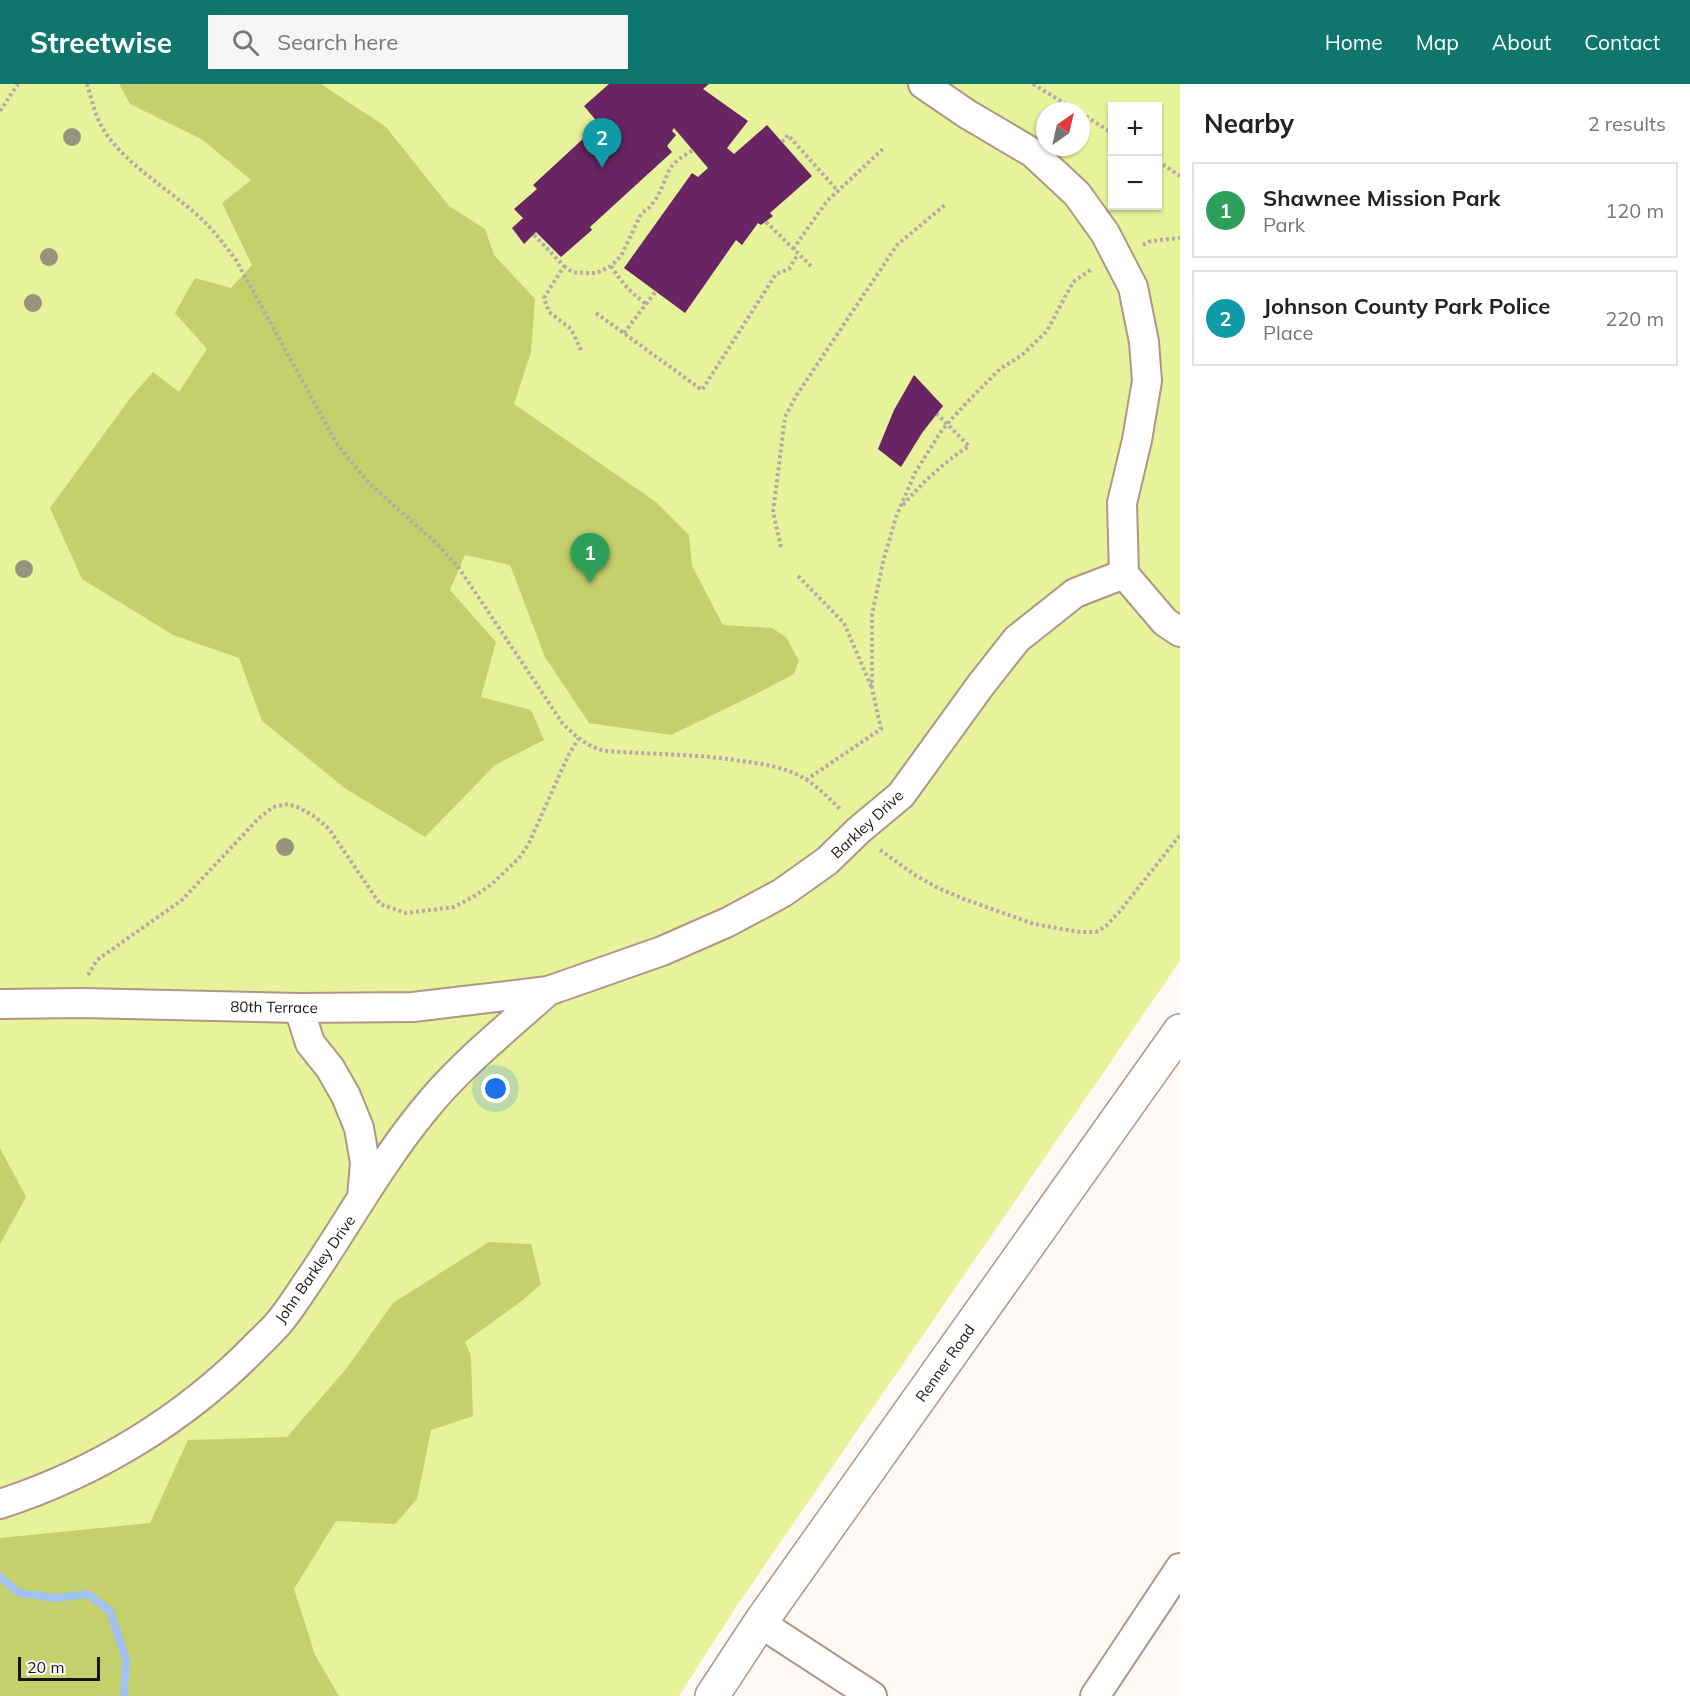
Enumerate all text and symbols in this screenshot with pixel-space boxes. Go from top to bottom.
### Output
search box [208,15,628,69]
text: Streetwise [30,25,172,60]
icon: search [229,26,262,59]
text: Search here [277,28,398,56]
text: Home [1325,29,1383,55]
text: Map [1416,29,1459,55]
text: About [1492,29,1551,55]
text: Contact [1584,29,1660,55]
north arrow [1036,102,1090,156]
map controls [1108,102,1162,210]
button: + [1108,102,1162,156]
text: Nearby [1204,107,1294,140]
text: 2 results [1588,111,1666,136]
pin: 2 [582,118,622,168]
button: − [1108,156,1162,210]
text: Shawnee Mission Park [1263,184,1500,212]
text: 1 [1220,198,1232,223]
text: 120 m [1605,198,1664,223]
text: Park [1263,212,1305,237]
text: Johnson County Park Police [1263,292,1550,320]
text: 2 [1220,306,1232,331]
text: 220 m [1605,306,1664,331]
text: Place [1263,320,1313,345]
pin: 1 [570,534,610,583]
street label: Barkley Drive [827,786,907,862]
street label: 80th Terrace [230,997,318,1017]
your location [481,1074,510,1103]
street label: John Barkley Drive [271,1211,359,1327]
street label: Renner Road [911,1321,979,1405]
scale bar [18,1654,100,1682]
text: 20 m [27,1657,64,1677]

